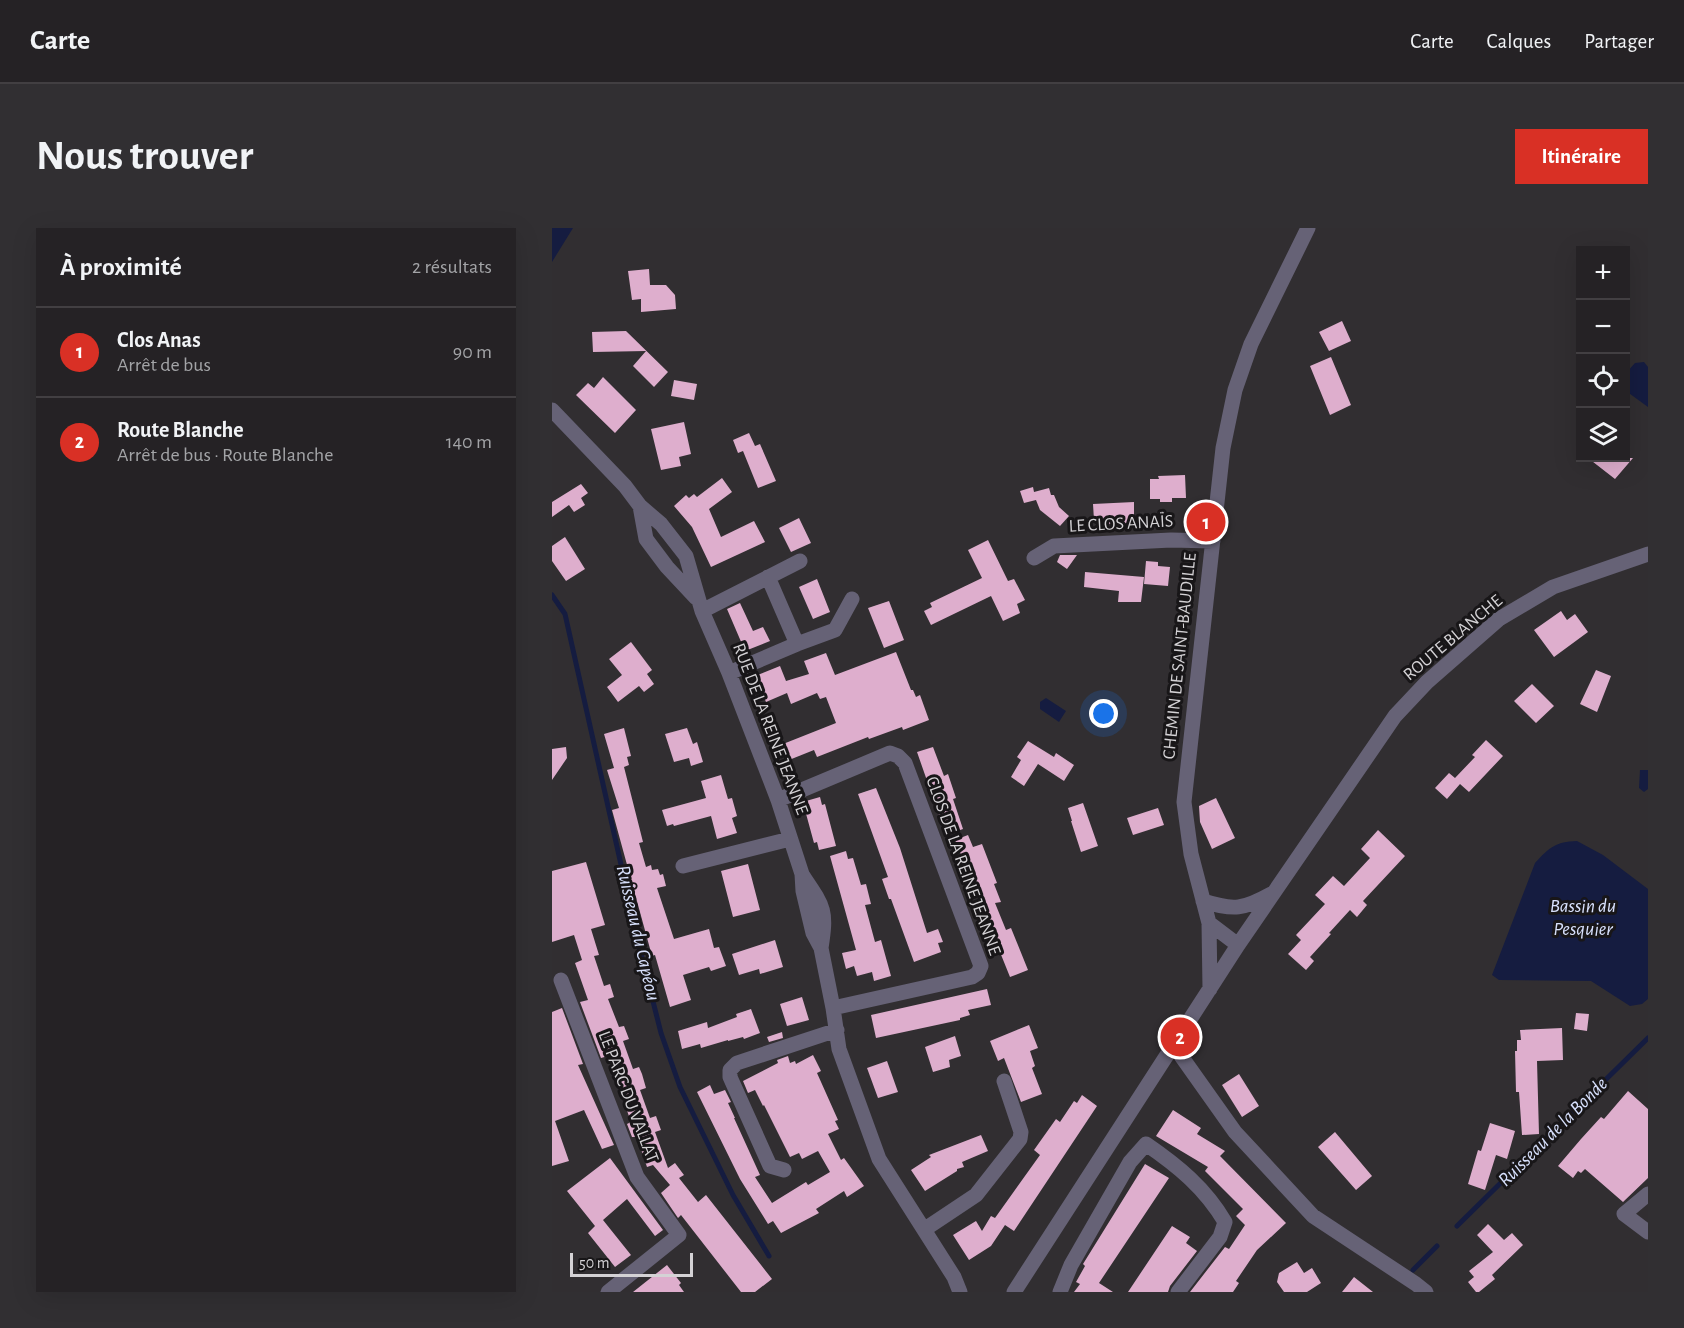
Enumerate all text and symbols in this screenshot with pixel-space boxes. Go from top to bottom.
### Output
text: Carte [30,27,90,55]
text: Carte [1410,31,1454,52]
text: Calques [1487,31,1551,52]
text: Partager [1584,31,1654,52]
button: Itinéraire [1515,129,1648,184]
text: Nous trouver [36,135,253,177]
map controls [1576,246,1630,462]
button: + [1576,246,1630,300]
text: À proximité [60,254,182,280]
text: 2 résultats [412,257,492,277]
button: − [1576,300,1630,354]
text: Clos Anas [117,329,201,351]
text: 1 [76,342,83,362]
text: 90 m [453,342,492,362]
button: locate [1576,354,1630,408]
text: Arrêt de bus [117,355,211,375]
button: layers [1576,408,1630,462]
text: Route Blanche [117,419,244,441]
text: 2 [75,432,84,452]
text: 140 m [446,432,492,452]
text: Arrêt de bus · Route Blanche [117,445,333,465]
pin: 1 [1186,500,1226,544]
street label: LE CLOS ANAÏS [1068,510,1174,536]
street label: CHEMIN DE SAINT-BAUDILLE [1160,552,1200,760]
street label: ROUTE BLANCHE [1400,591,1506,684]
street label: RUE DE LA REINE JEANNE [729,641,811,817]
your location [1089,699,1118,728]
street label: CLOS DE LA REINE JEANNE [922,774,1004,958]
water label: Ruisseau du Capéou [613,863,663,1003]
water label: Bassin du Pesquier [1550,896,1616,939]
pin: 2 [1160,1014,1200,1060]
street label: LE PARC DU VALLAT [595,1029,661,1165]
water label: Ruisseau de la Bonde [1495,1073,1612,1190]
scale bar [570,1250,693,1278]
text: 50 m [579,1255,610,1271]

